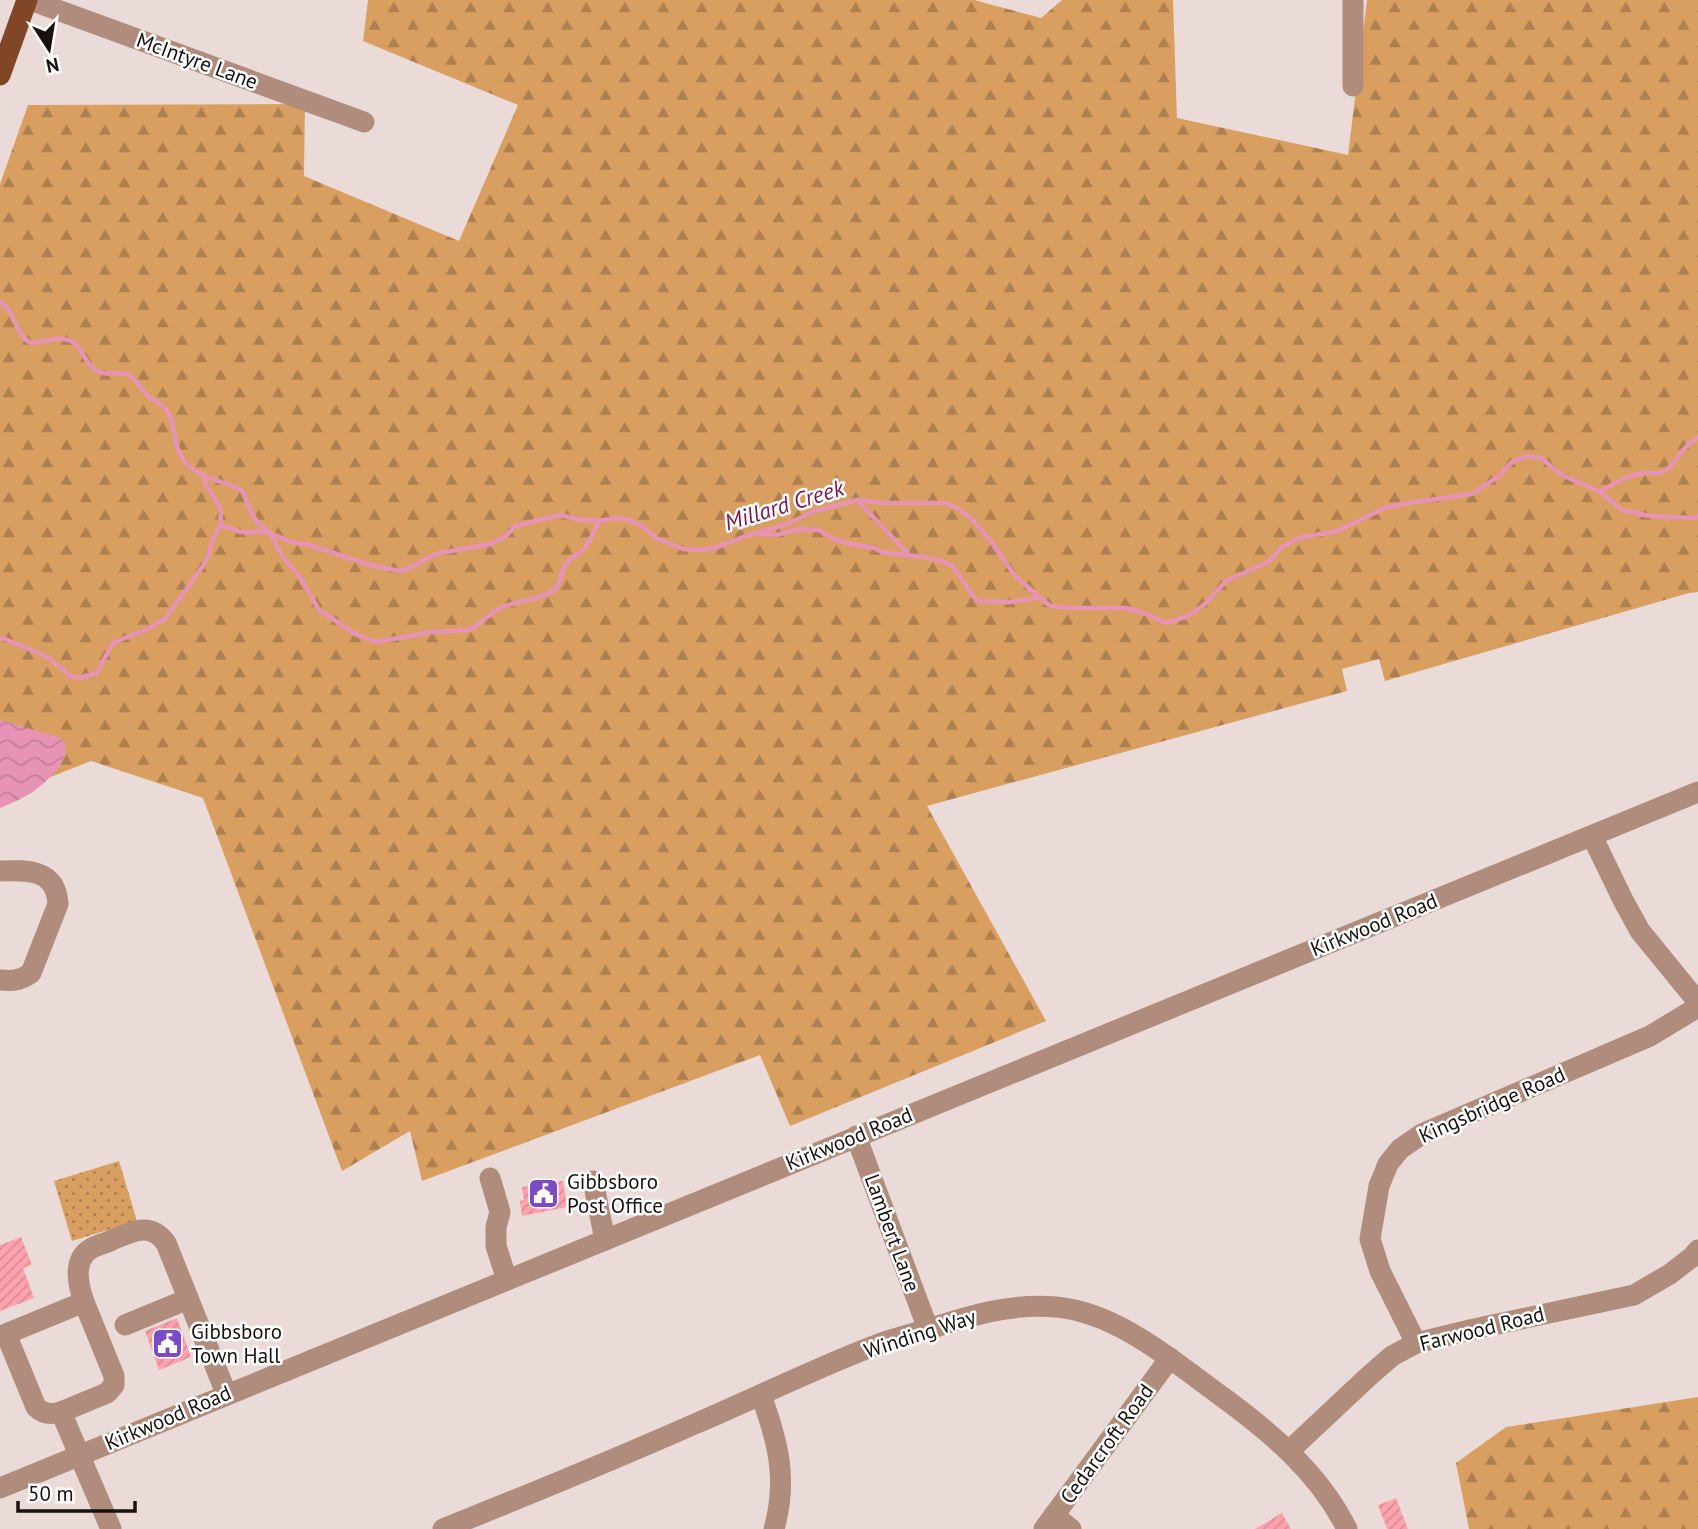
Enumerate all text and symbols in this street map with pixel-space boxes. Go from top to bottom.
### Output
north arrow [14,14,84,84]
street label: McIntyre Lane [133,26,261,95]
text: N [44,53,61,79]
water label: Millard Creek [721,472,849,536]
street label: Kirkwood Road [1306,887,1441,962]
street label: Kingsbridge Road [1414,1060,1569,1149]
street label: Kirkwood Road [781,1101,916,1176]
place label: Gibbsboro Post Office [567,1168,663,1219]
street label: Lambert Lane [859,1170,926,1295]
public building icon: Gibbsboro Post Office [527,1177,561,1211]
street label: Farwood Road [1417,1300,1547,1357]
street label: Winding Way [860,1303,979,1364]
place label: Gibbsboro Town Hall [191,1318,282,1369]
public building icon: Gibbsboro Town Hall [151,1327,185,1361]
street label: Cedarcroft Road [1054,1378,1159,1509]
street label: Kirkwood Road [101,1379,235,1456]
scale bar [18,1470,135,1514]
text: 50 m [28,1480,74,1507]

